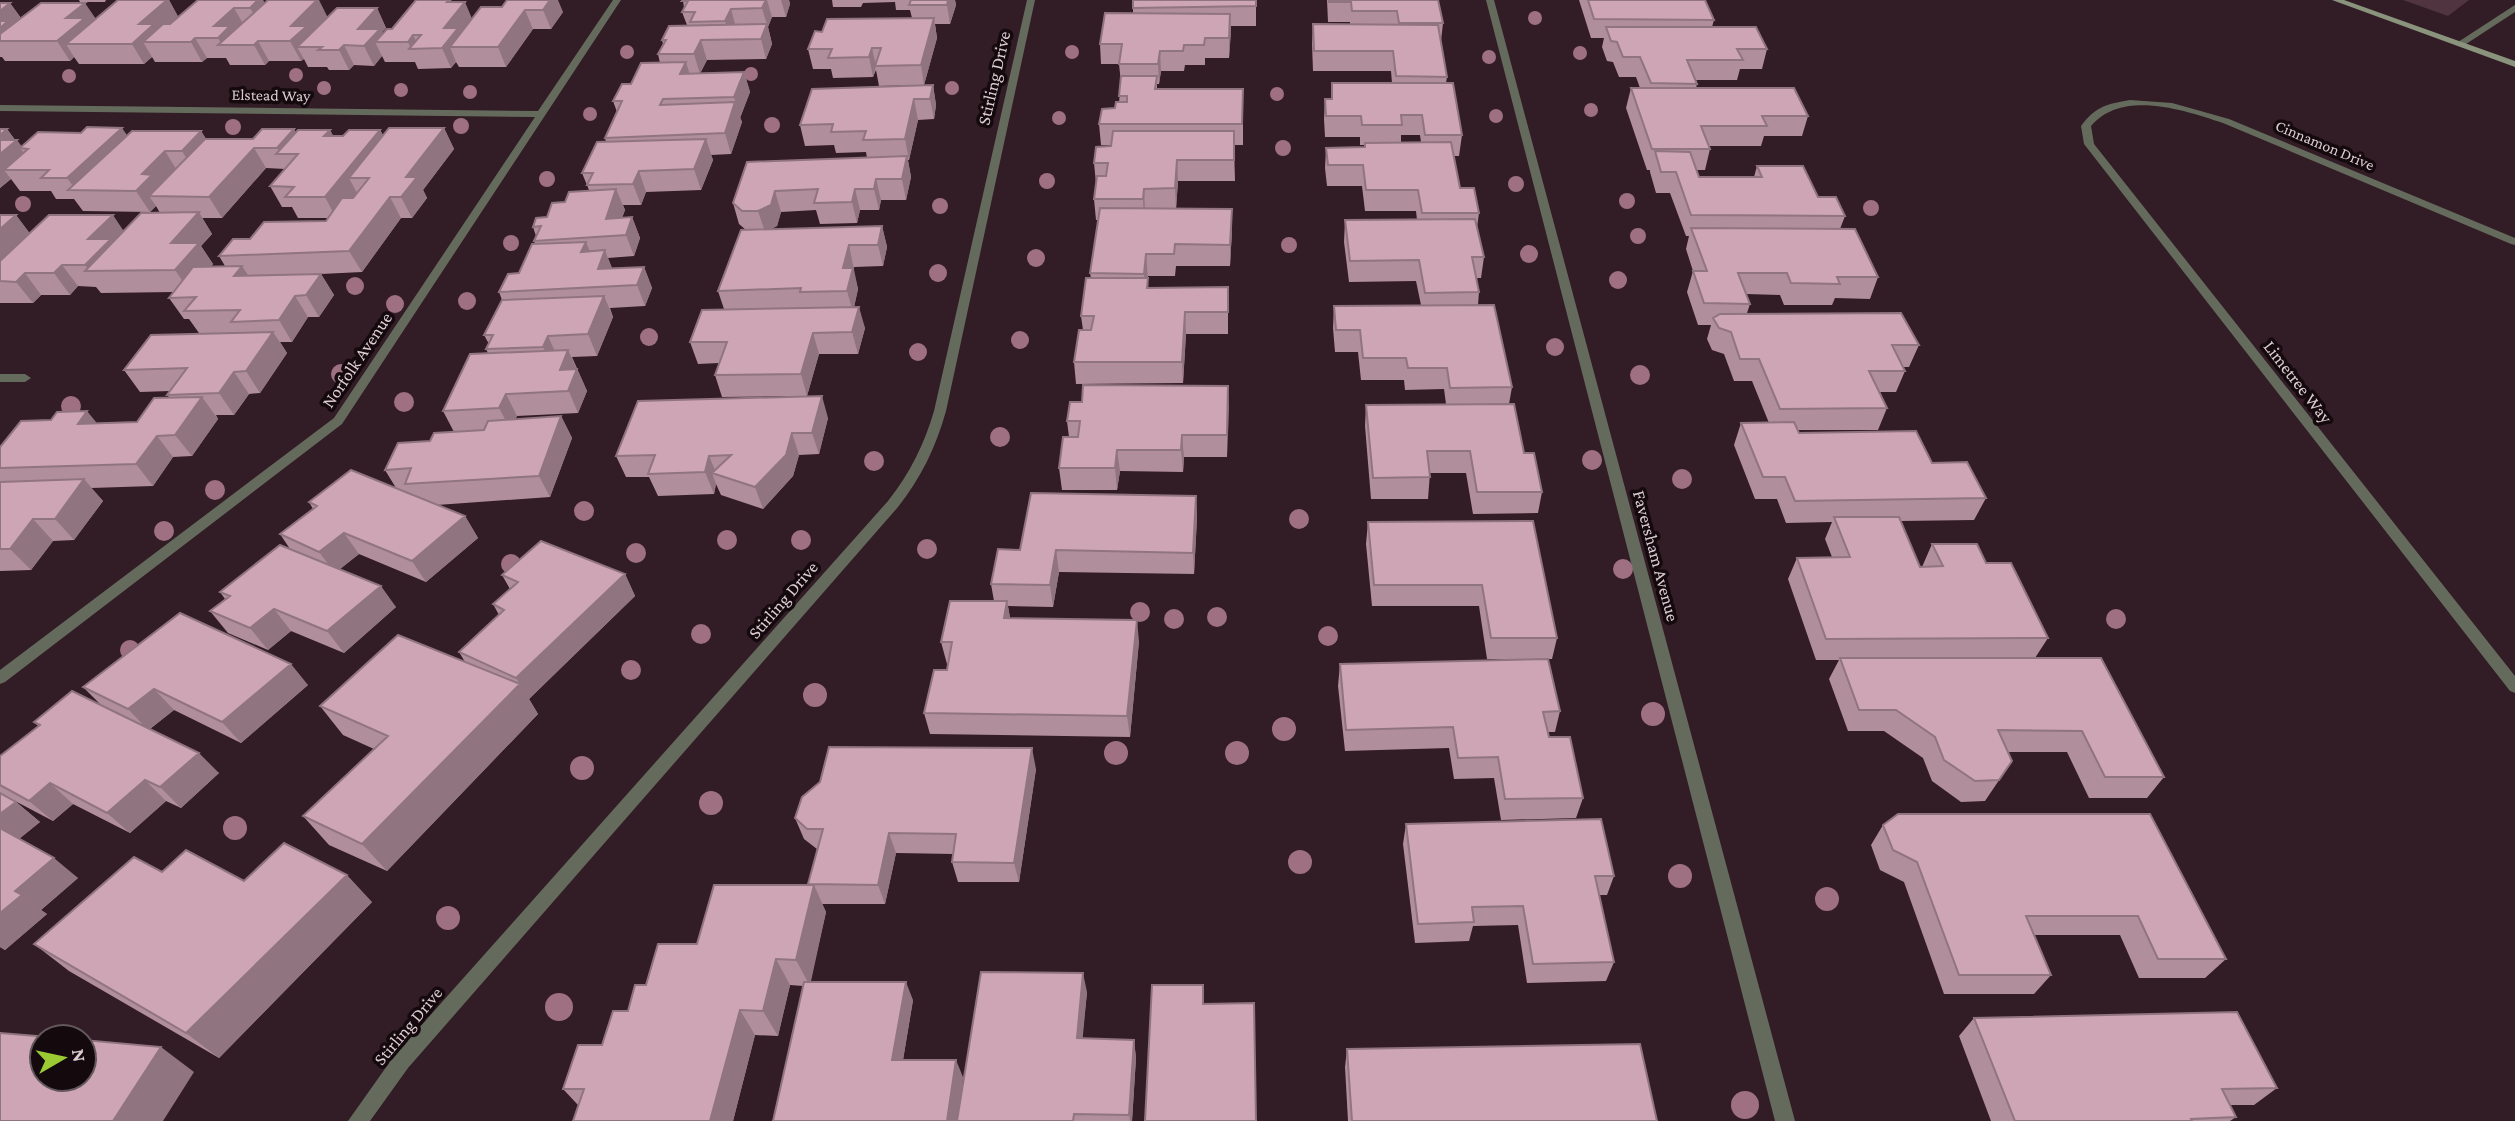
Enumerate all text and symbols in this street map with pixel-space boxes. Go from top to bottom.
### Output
street label: Stirling Drive [973,29,1015,127]
street label: Elstead Way [231,86,311,105]
street label: Cinnamon Drive [2273,117,2377,173]
street label: Norfolk Avenue [318,308,396,412]
street label: Limetree Way [2259,337,2337,428]
street label: Faversham Avenue [1629,488,1683,624]
street label: Stirling Drive [744,557,822,643]
street label: Stirling Drive [370,983,446,1069]
north arrow [28,1023,98,1093]
text: N [68,1047,91,1064]

